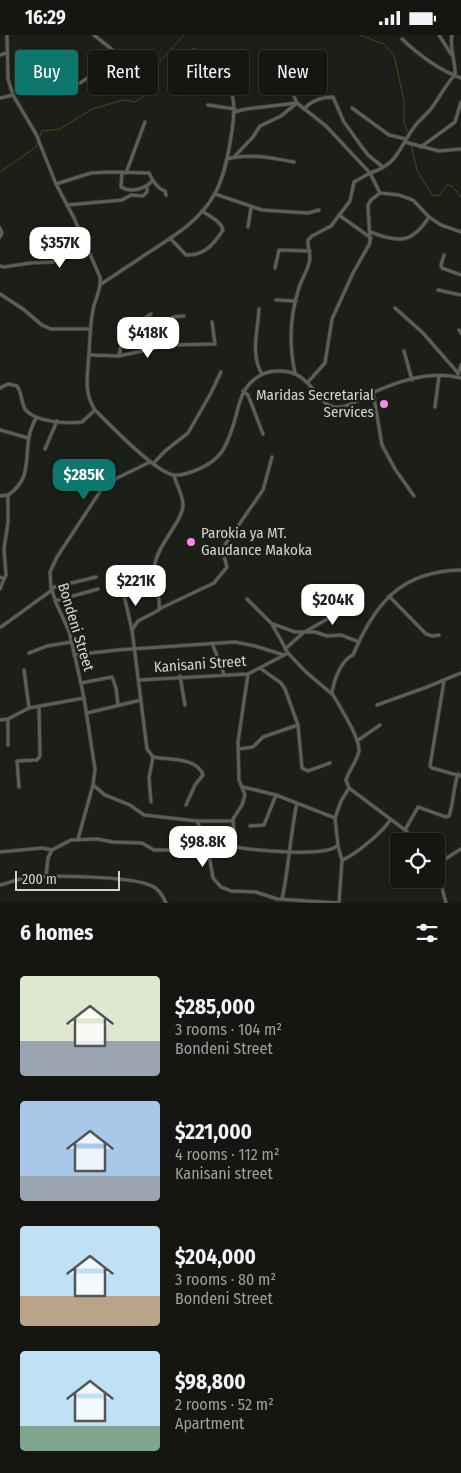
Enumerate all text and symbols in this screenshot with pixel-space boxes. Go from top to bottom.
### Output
text: 16:29 [25,6,66,29]
chip: Buy [15,50,78,95]
chip: Rent [88,50,158,95]
chip: Filters [168,50,249,95]
chip: New [259,50,327,95]
pin: $357K [25,227,95,269]
text: $357K [40,233,80,252]
pin: $418K [113,317,183,359]
text: $418K [128,323,168,342]
place label: Maridas Secretarial Services [256,386,374,421]
marker: Maridas Secretarial Services [378,398,390,410]
pin: $285K [49,459,119,501]
text: $285K [64,465,104,484]
place label: Parokia ya MT. Gaudance Makoka [201,524,312,559]
marker: Parokia ya MT. Gaudance Makoka [185,536,197,548]
pin: $221K [101,565,171,607]
text: $221K [117,571,155,590]
street label: Bondeni Street [54,581,98,673]
pin: $204K [298,583,368,626]
text: $204K [312,590,354,609]
street label: Kanisani Street [153,652,247,676]
pin: $98.8K [162,825,244,868]
text: $98.8K [180,832,226,851]
map controls [390,833,445,888]
button: locate [390,833,445,888]
scale bar [15,868,120,891]
text: 200 m [22,871,57,888]
icon: filters [413,919,441,947]
text: 6 homes [20,920,93,946]
text: $285,000 [175,994,255,1020]
icon: home [60,996,120,1056]
text: 3 rooms · 104 m² [175,1020,282,1039]
text: Bondeni Street [175,1039,273,1058]
text: $221,000 [175,1119,252,1145]
icon: home [60,1121,120,1181]
text: 4 rooms · 112 m² [175,1145,280,1164]
text: Kanisani street [175,1164,273,1183]
text: $204,000 [175,1244,256,1270]
icon: home [60,1246,120,1306]
text: 3 rooms · 80 m² [175,1270,276,1289]
text: Bondeni Street [175,1289,273,1308]
text: $98,800 [175,1369,246,1395]
icon: home [60,1371,120,1431]
text: 2 rooms · 52 m² [175,1395,274,1414]
text: Apartment [175,1414,244,1433]

